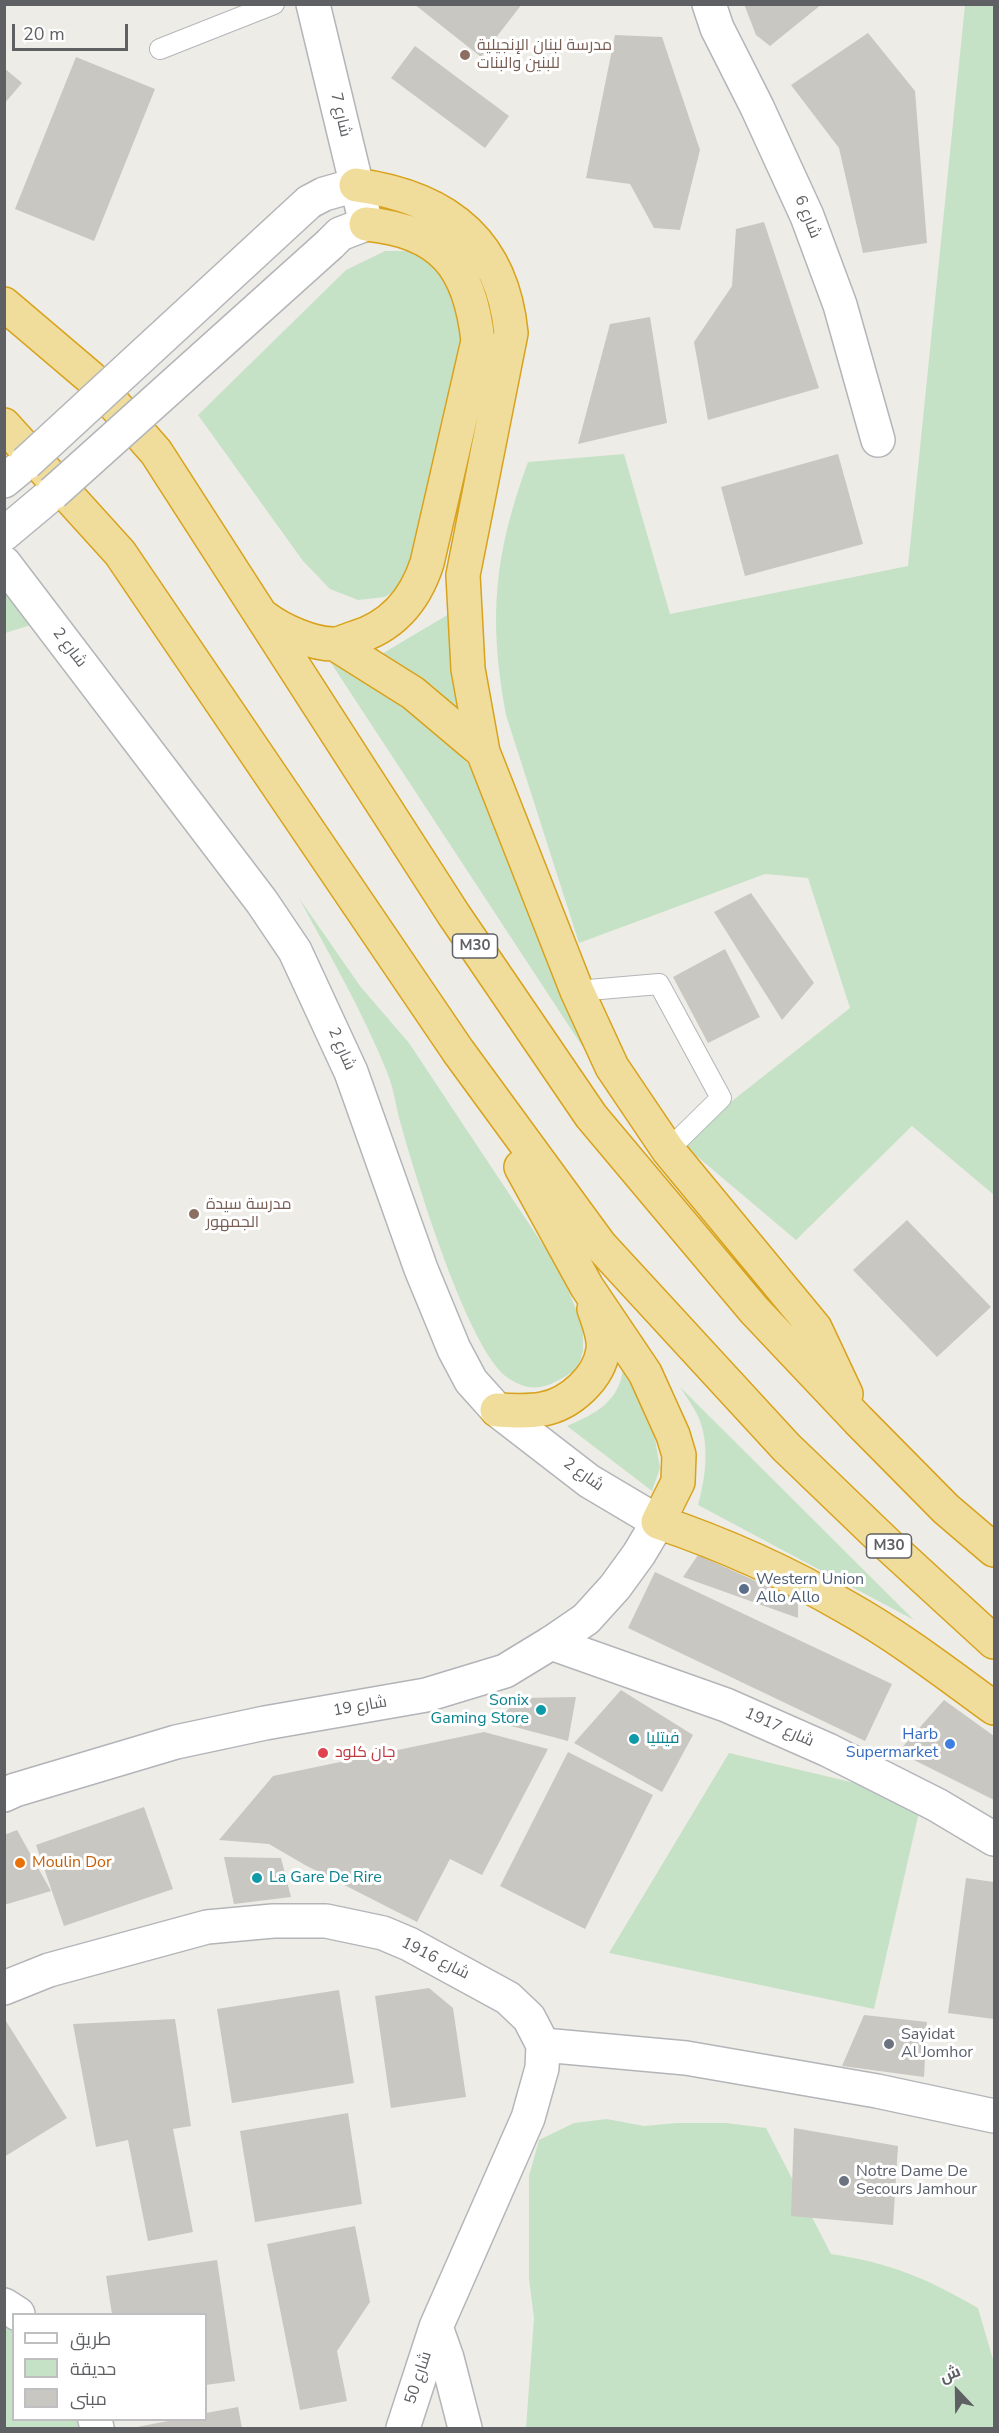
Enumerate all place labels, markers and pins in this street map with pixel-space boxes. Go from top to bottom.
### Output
place label: مدرسة لبنان الإنجيلية للبنين والبنات [477,36,612,74]
marker: مدرسة لبنان الإنجيلية للبنين والبنات [458,48,472,62]
place label: مدرسة سيدة الجمهور [206,1195,291,1233]
marker: مدرسة سيدة الجمهور [187,1207,201,1221]
place label: Western Union Allo Allo [756,1570,864,1608]
marker: Western Union Allo Allo [737,1582,751,1596]
place label: Sonix Gaming Store [431,1691,529,1729]
marker: Sonix Gaming Store [534,1703,548,1717]
place label: Harb Supermarket [846,1725,938,1763]
place label: فيتليا [646,1729,679,1749]
marker: فيتليا [627,1732,641,1746]
marker: Harb Supermarket [943,1737,957,1751]
place label: جان كلود [335,1743,395,1763]
marker: جان كلود [316,1746,330,1760]
place label: Moulin Dor [32,1853,112,1873]
marker: Moulin Dor [13,1856,27,1870]
place label: La Gare De Rire [269,1868,382,1888]
marker: La Gare De Rire [250,1871,264,1885]
place label: Sayidat Al Jomhor [901,2025,973,2063]
marker: Sayidat Al Jomhor [882,2037,896,2051]
place label: Notre Dame De Secours Jamhour [856,2162,977,2200]
marker: Notre Dame De Secours Jamhour [837,2174,851,2188]

